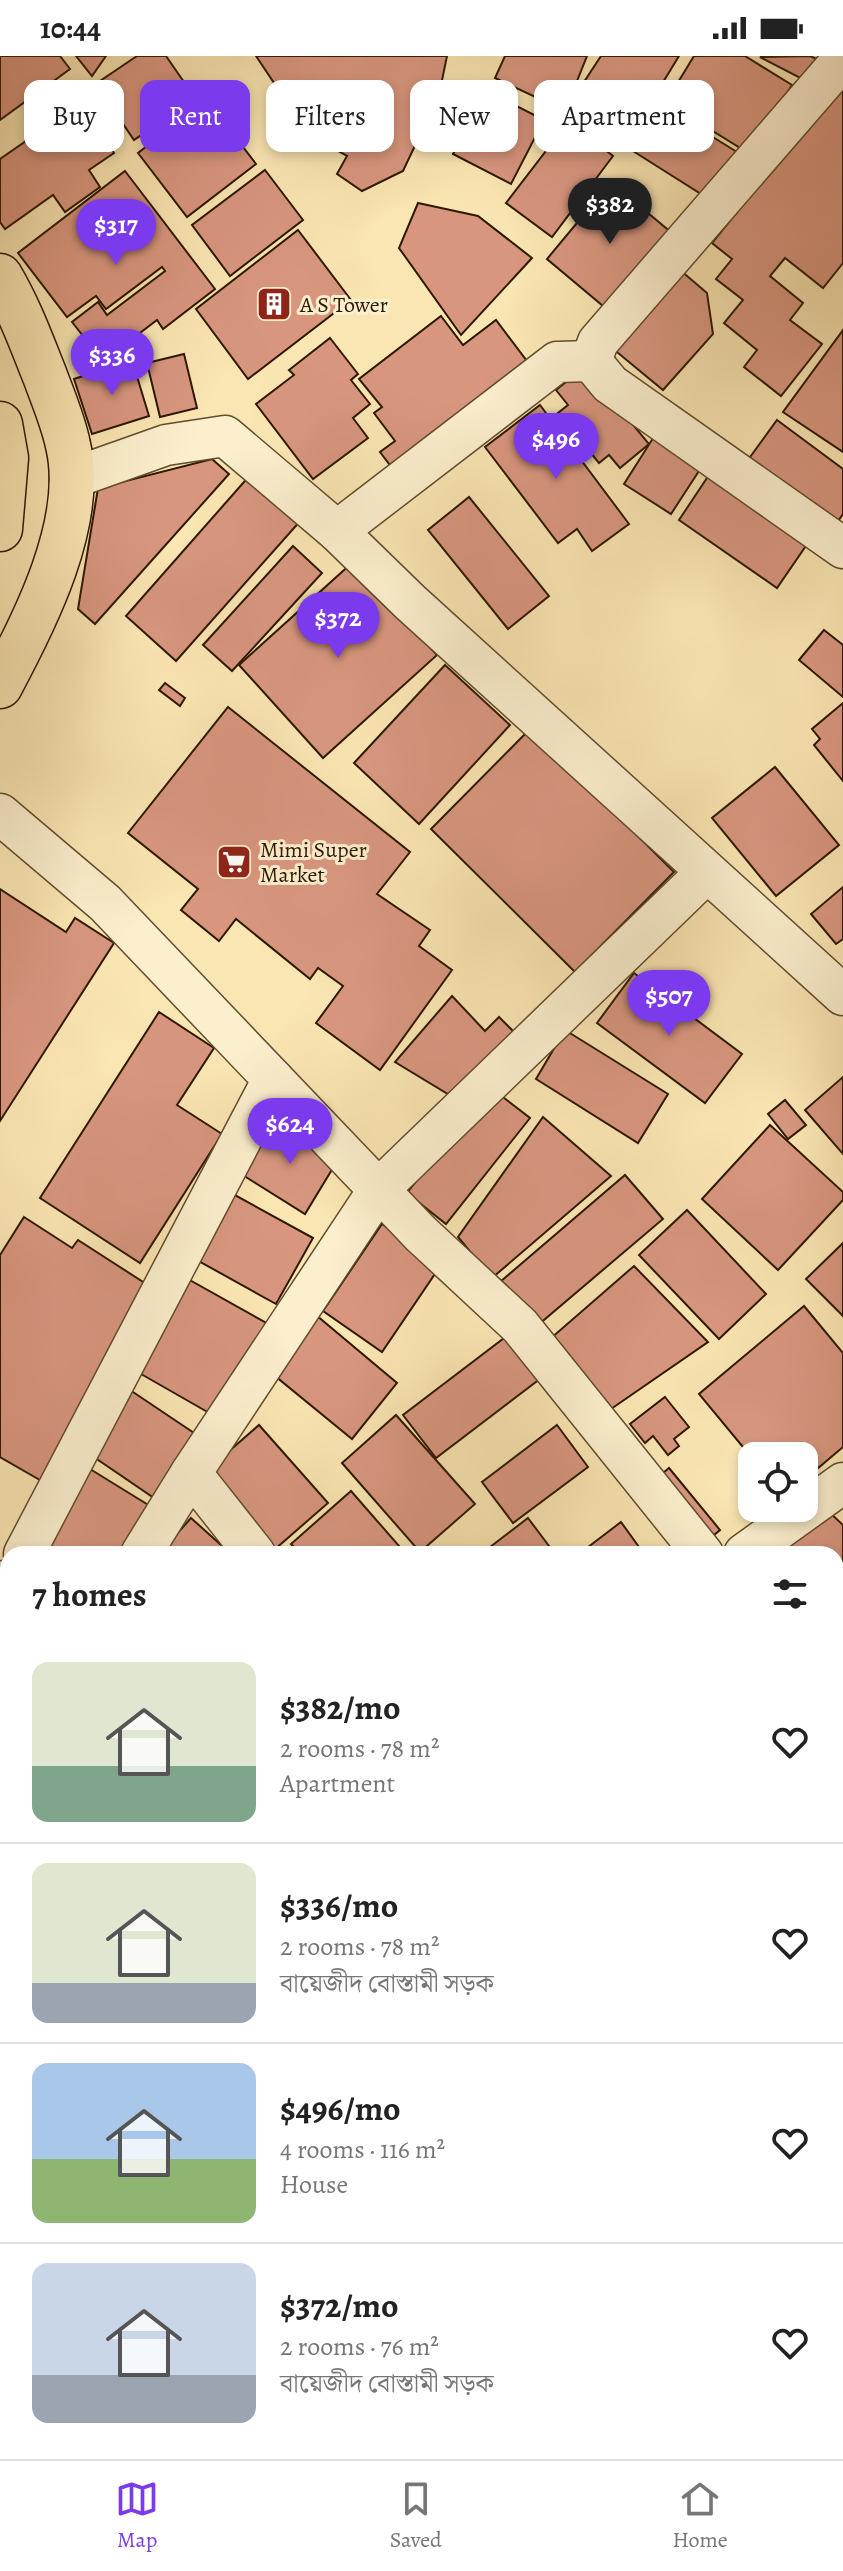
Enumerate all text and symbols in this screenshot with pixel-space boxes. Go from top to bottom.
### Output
text: 10:44 [40,8,101,48]
chip: Buy [24,80,124,152]
chip: Rent [140,80,250,152]
chip: Filters [266,80,394,152]
chip: New [410,80,518,152]
chip: Apartment [534,80,714,152]
pin: $382 [563,178,657,246]
text: $382 [586,186,634,221]
pin: $317 [69,199,163,267]
text: $317 [94,207,138,242]
building icon: A S Tower [255,285,293,323]
place label: A S Tower [299,290,388,320]
pin: $336 [65,329,159,397]
text: $336 [89,337,135,372]
pin: $496 [509,413,603,481]
text: $496 [532,421,580,456]
pin: $372 [291,592,385,660]
text: $372 [315,600,361,635]
place label: Mimi Super Market [260,835,367,890]
supermarket icon: Mimi Super Market [215,843,253,881]
pin: $507 [622,970,716,1038]
text: $507 [645,978,693,1013]
pin: $624 [243,1098,337,1166]
text: $624 [265,1106,315,1141]
map controls [738,1442,818,1522]
button: locate [738,1442,818,1522]
text: 7 homes [32,1571,147,1618]
icon: filters [768,1572,812,1616]
text: $382/mo [280,1684,400,1731]
icon: home [96,1694,192,1790]
icon: heart [768,1720,812,1764]
text: 2 rooms · 78 m² [280,1731,439,1766]
text: Apartment [280,1766,395,1801]
text: $336/mo [280,1882,398,1929]
icon: home [96,1895,192,1991]
icon: heart [768,1921,812,1965]
text: 2 rooms · 78 m² [280,1929,439,1964]
text: বায়েজীদ বোস্তামী সড়ক [280,1966,494,2001]
text: $496/mo [280,2085,401,2132]
icon: home [96,2095,192,2191]
icon: heart [768,2121,812,2165]
text: 4 rooms · 116 m² [280,2132,445,2167]
text: House [280,2167,348,2202]
text: $372/mo [280,2282,399,2329]
icon: home [96,2295,192,2391]
icon: heart [768,2321,812,2365]
text: 2 rooms · 76 m² [280,2329,439,2364]
text: বায়েজীদ বোস্তামী সড়ক [280,2366,494,2401]
tab: Map [115,2477,159,2555]
tab: Saved [390,2477,442,2555]
tab: Home [672,2477,728,2555]

